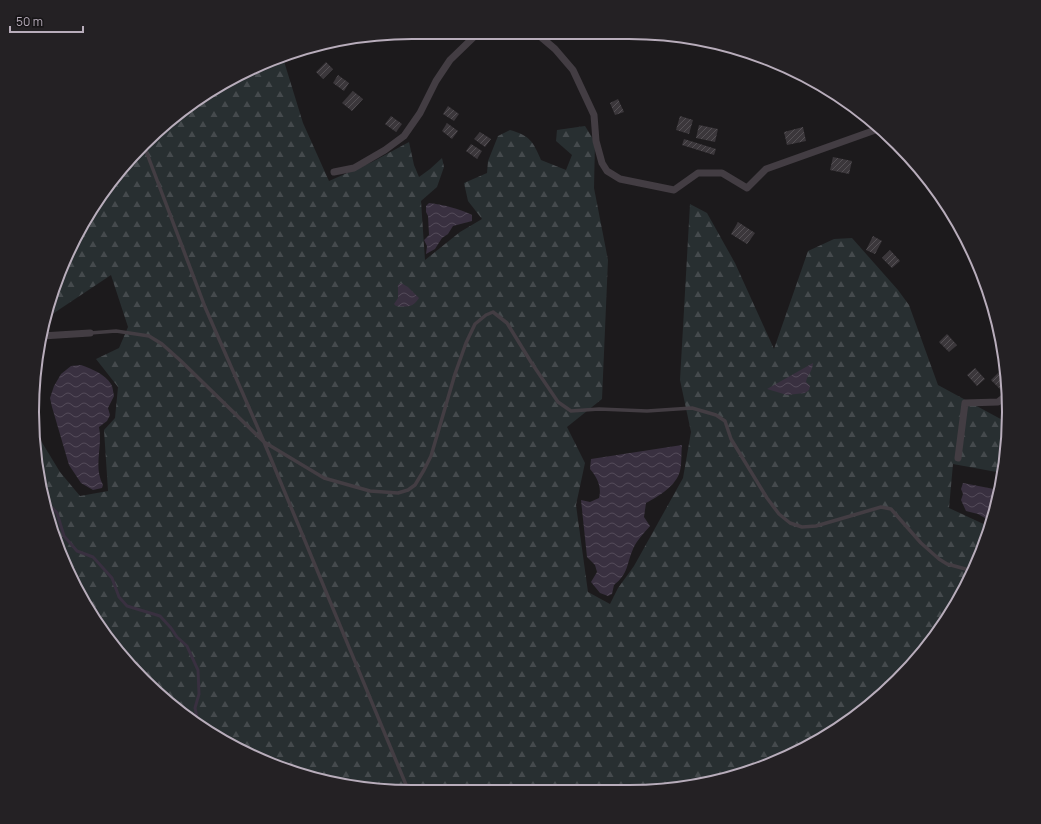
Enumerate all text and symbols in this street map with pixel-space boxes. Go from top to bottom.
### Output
scale bar [10,8,83,34]
text: 50 m [16,13,43,30]

